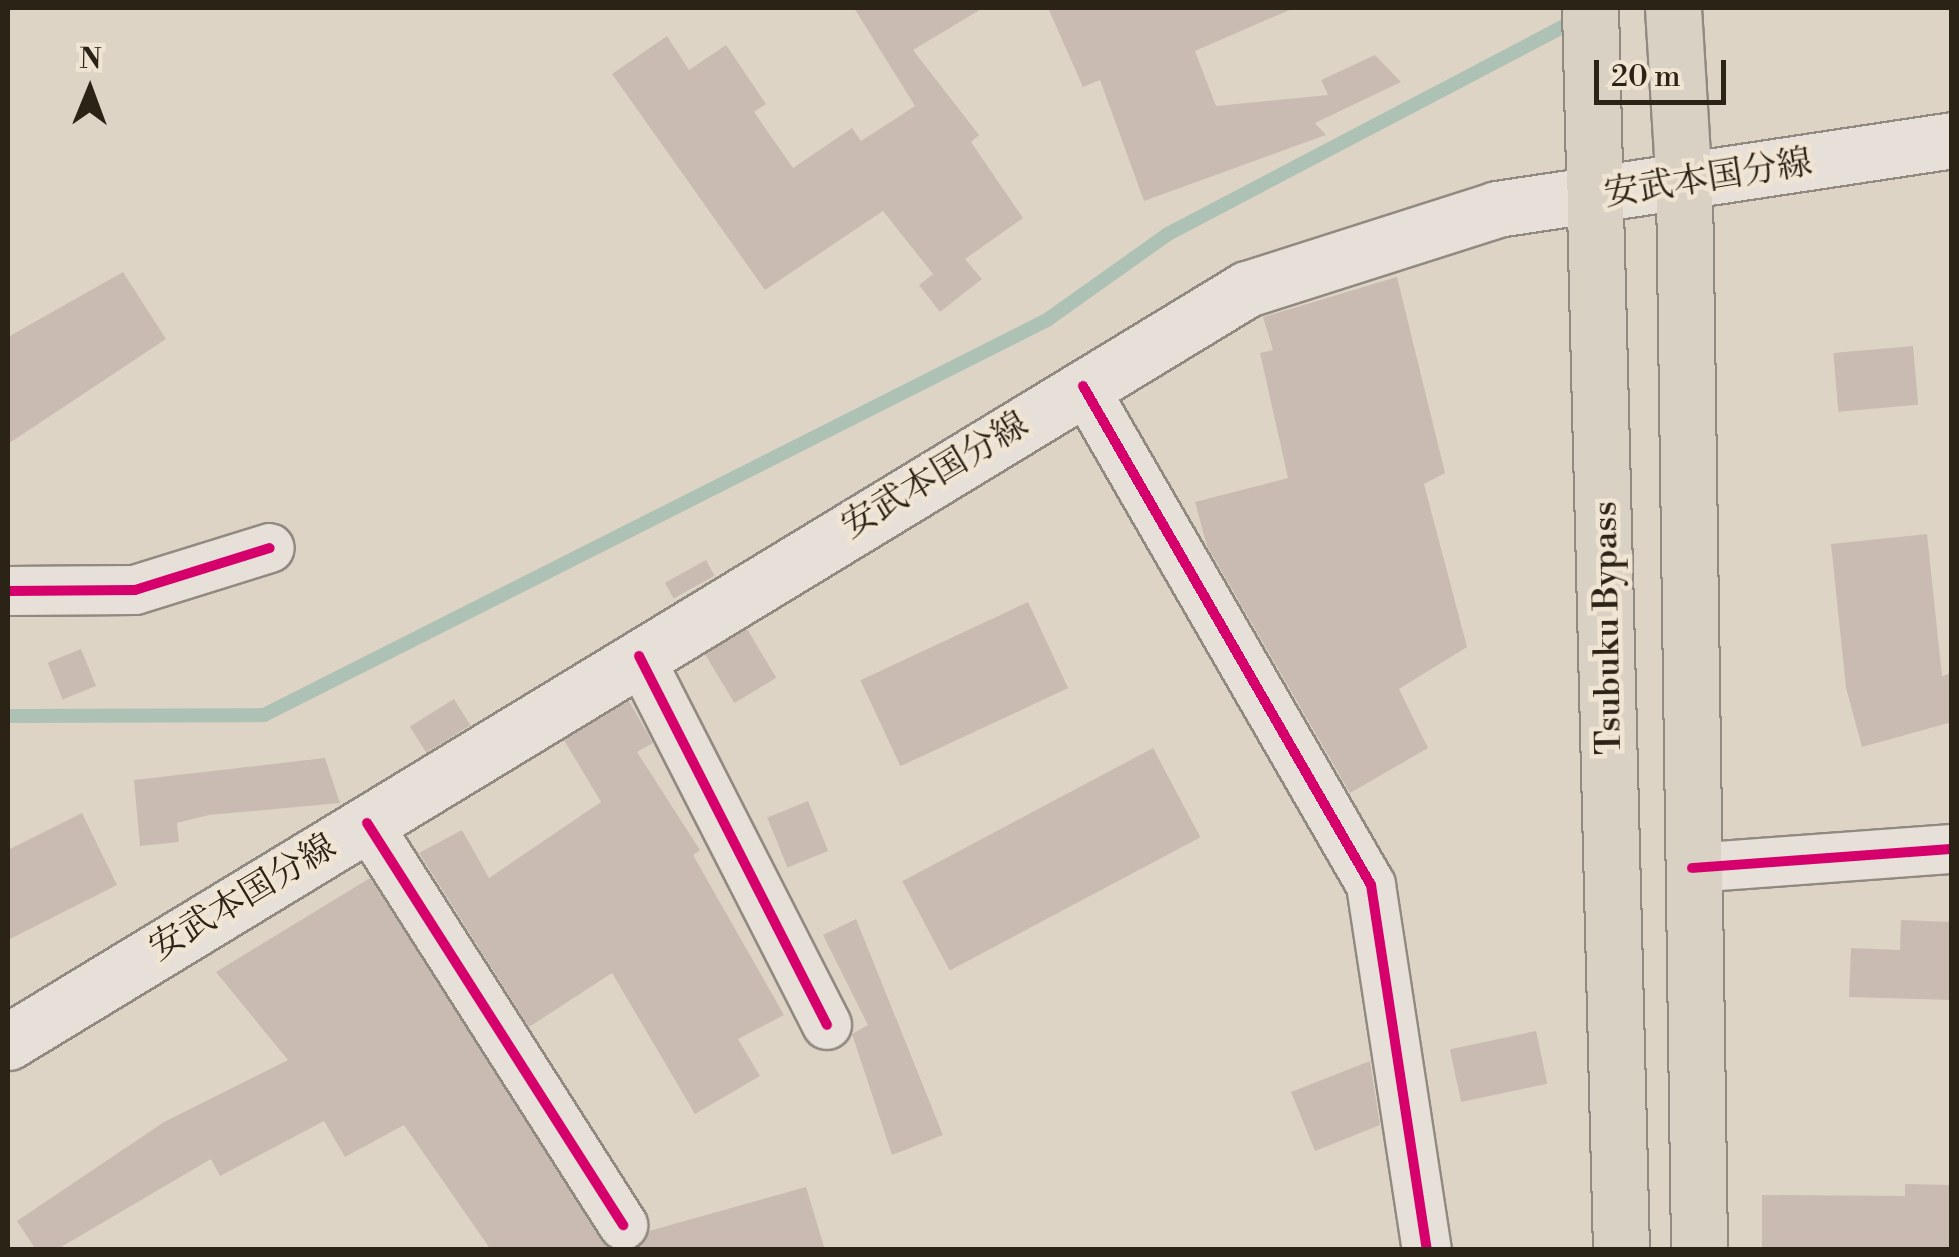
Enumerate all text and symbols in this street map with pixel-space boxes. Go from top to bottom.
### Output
north arrow [40,40,140,140]
scale bar [1599,40,1732,102]
text: N [79,42,102,77]
text: 20 m [1611,58,1680,96]
street label: 安武本国分線 [1601,142,1815,216]
street label: 安武本国分線 [834,404,1036,548]
street label: Tsubuku Bypass [1585,501,1631,755]
street label: 安武本国分線 [142,826,344,970]

